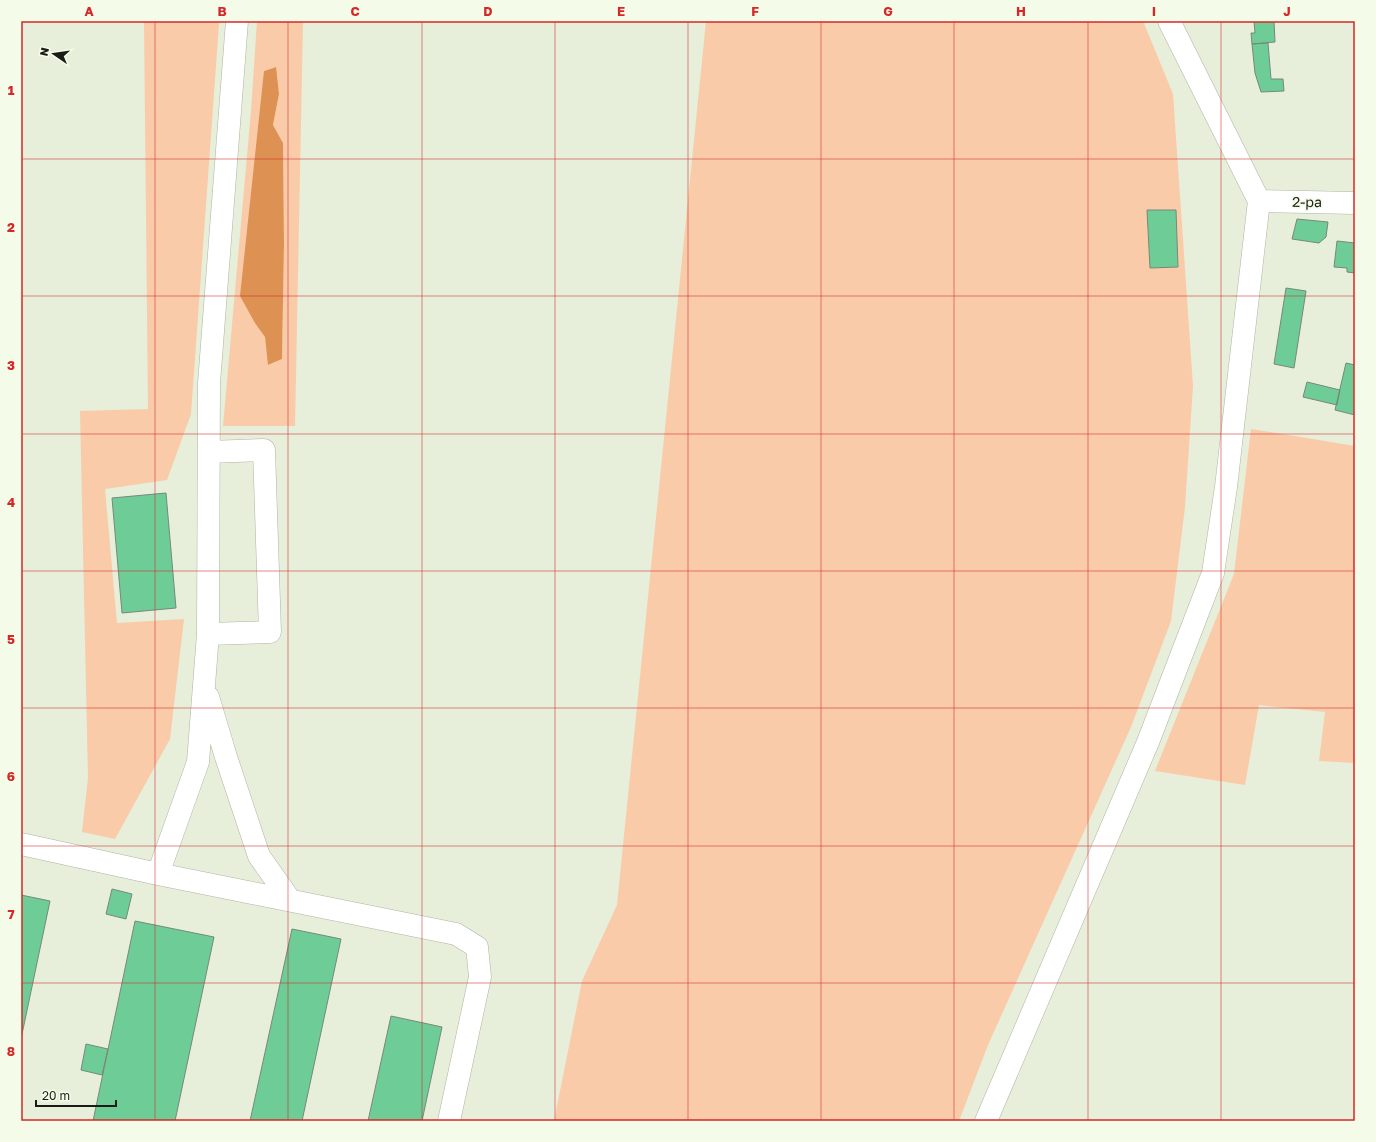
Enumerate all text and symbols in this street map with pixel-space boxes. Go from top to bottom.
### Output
text: A [84,3,94,19]
text: B [217,3,227,19]
text: C [350,3,360,19]
text: D [483,3,493,19]
text: E [617,3,625,19]
text: F [751,3,759,19]
text: G [883,3,893,19]
text: H [1016,3,1026,19]
text: I [1152,3,1156,19]
text: J [1283,3,1291,19]
north arrow [34,34,74,74]
text: N [36,46,51,57]
text: 1 [8,82,15,98]
street label: 2-ра [1292,193,1322,210]
text: 2 [7,219,15,235]
text: 3 [7,357,15,373]
text: 4 [7,494,15,510]
text: 5 [7,631,15,647]
text: 6 [7,768,15,784]
text: 7 [7,906,15,922]
text: 8 [7,1043,15,1059]
scale bar [36,1082,116,1108]
text: 20 m [42,1088,70,1103]

